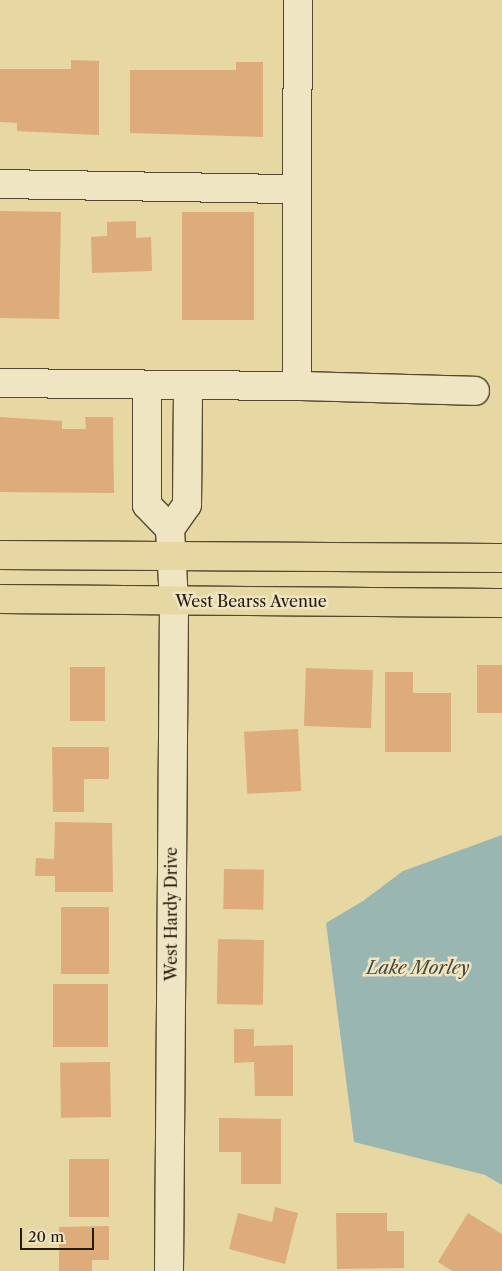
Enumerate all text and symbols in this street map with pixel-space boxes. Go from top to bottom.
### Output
street label: West Bearss Avenue [175,591,327,611]
street label: West Hardy Drive [161,847,181,981]
water label: Lake Morley [366,957,470,979]
scale bar [22,1218,96,1250]
text: 20 m [28,1227,64,1246]

